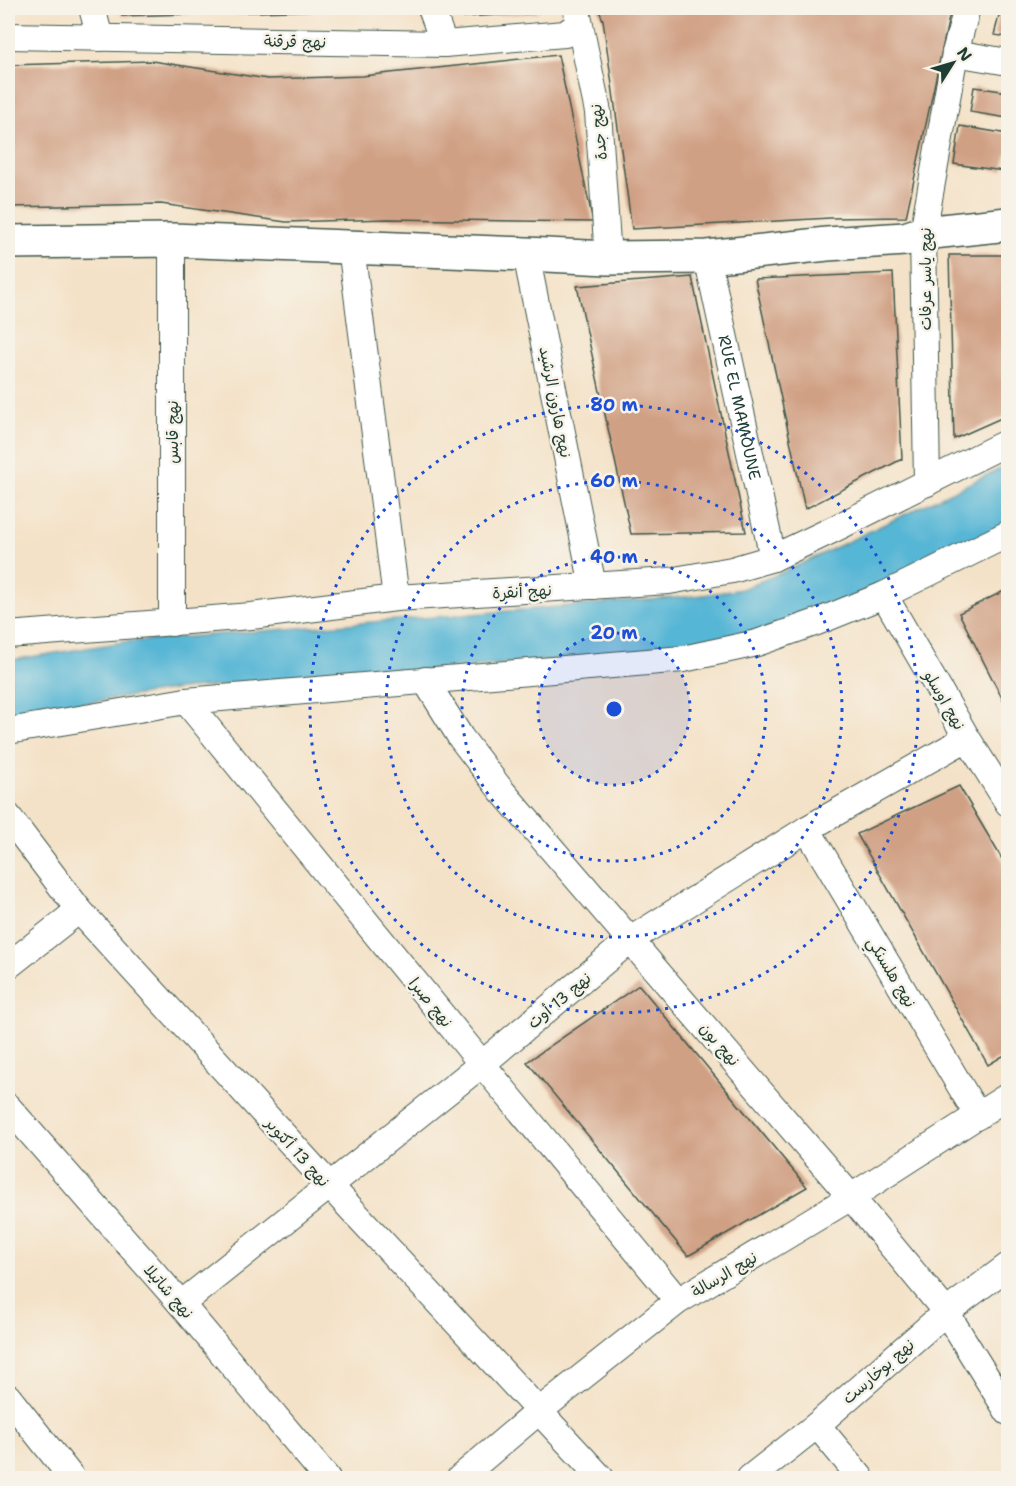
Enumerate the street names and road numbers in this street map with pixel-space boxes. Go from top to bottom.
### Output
street label: نهج قرقنة [264,30,326,53]
street label: نهج جدة [585,103,612,161]
street label: نهج ياسر عرفات [915,227,936,331]
street label: RUE EL MAMOUNE [713,333,766,482]
street label: نهج هارون الرشيد [534,345,577,459]
street label: نهج قابس [162,400,183,464]
street label: نهج أنقرة [492,579,552,604]
street label: نهج اوسلو [919,666,970,734]
street label: نهج هلسنكي [859,933,921,1013]
street label: نهج 13 أوت [523,968,596,1033]
street label: نهج صبرا [404,973,457,1032]
street label: نهج بون [695,1018,744,1071]
street label: نهج 13 أكتوبر [260,1112,334,1191]
street label: نهج الرسالة [687,1247,761,1302]
street label: نهج شاتيلا [139,1260,198,1323]
street label: نهج بوخارست [838,1334,919,1409]

